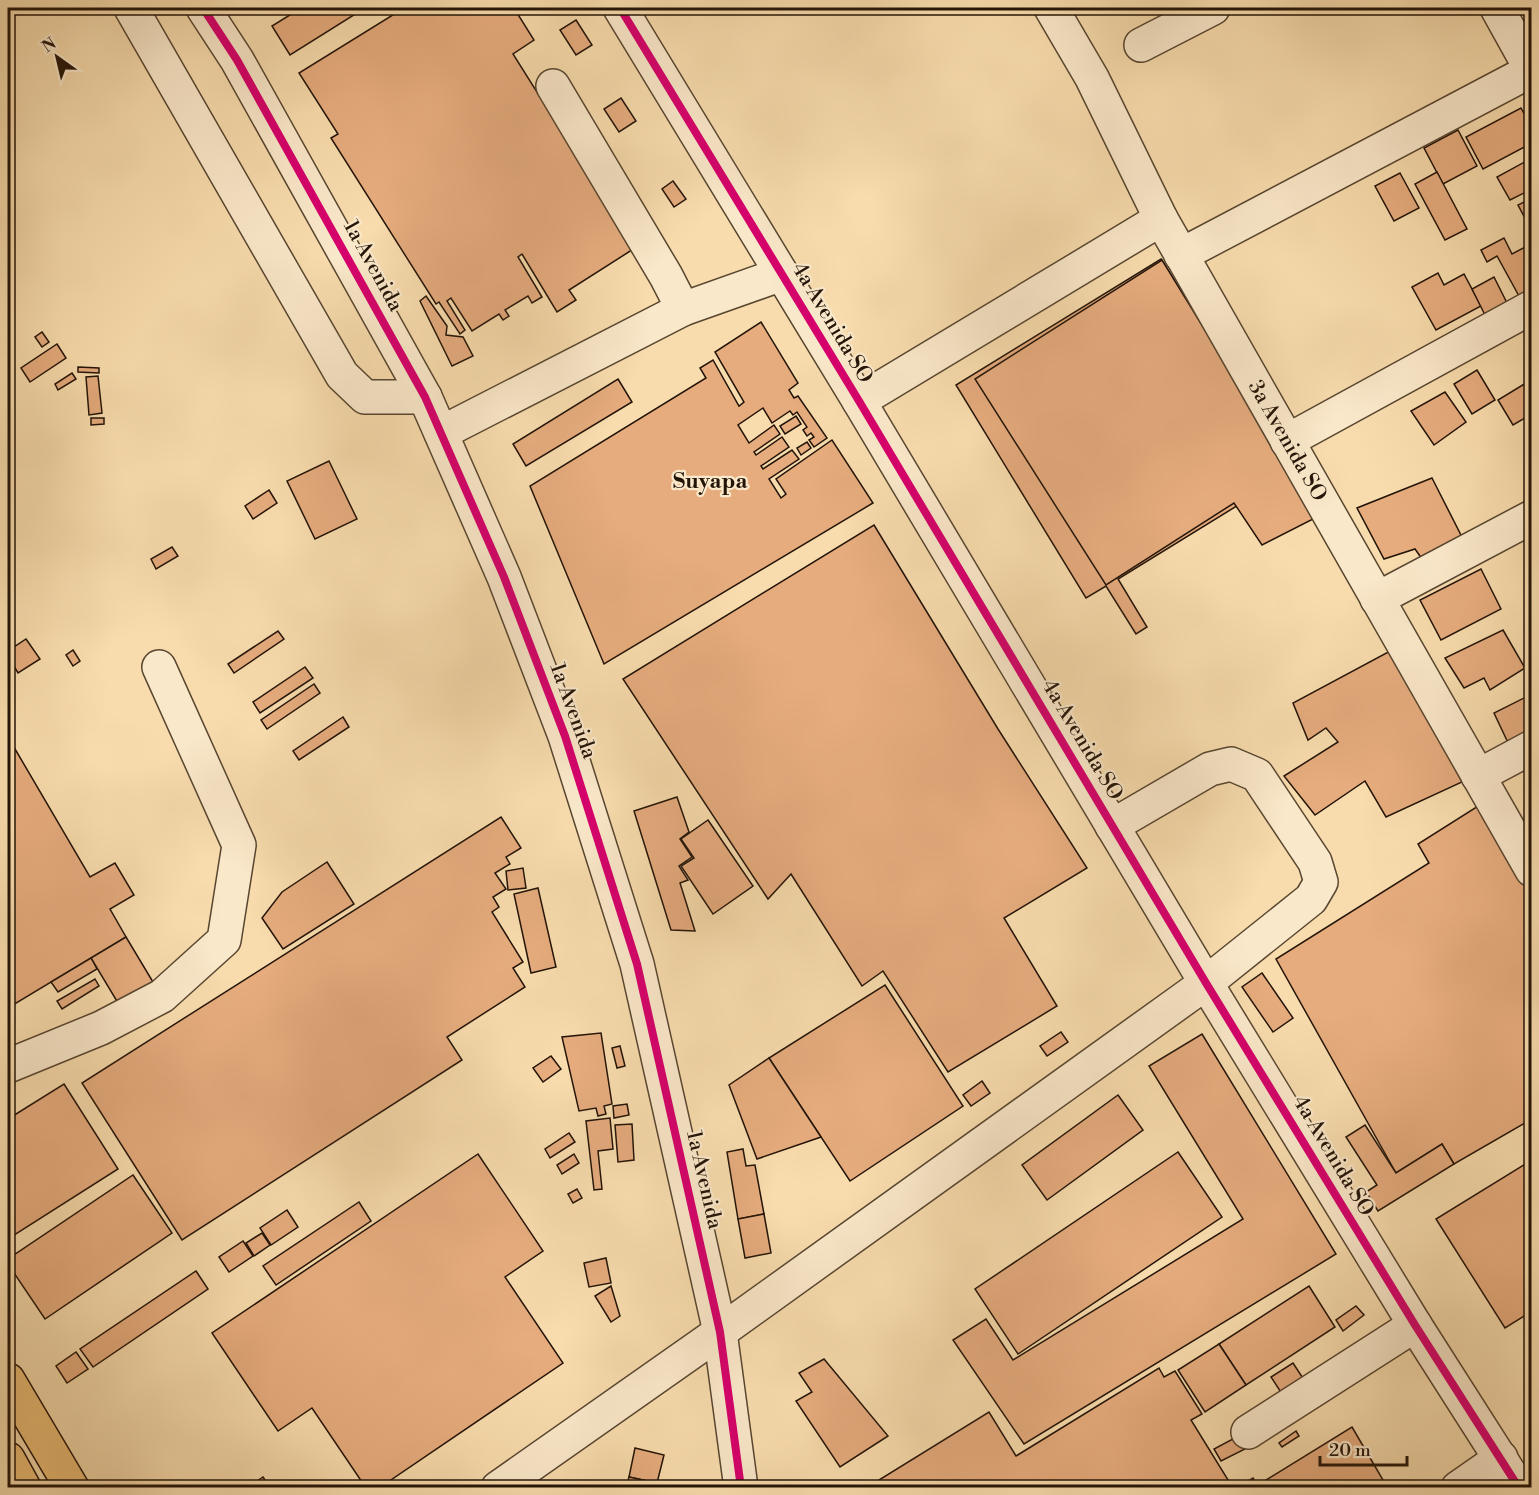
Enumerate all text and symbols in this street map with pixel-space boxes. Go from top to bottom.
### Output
north arrow [27,27,87,87]
text: N [38,33,60,57]
street label: 1a Avenida [337,216,409,316]
street label: 4a Avenida SO [786,258,878,388]
street label: 3a Avenida SO [1242,376,1332,506]
district label: Suyapa [673,468,748,495]
street label: 1a Avenida [544,660,602,763]
street label: 4a Avenida SO [1036,675,1128,805]
street label: 4a Avenida SO [1287,1091,1379,1221]
street label: 1a Avenida [680,1128,728,1232]
scale bar [1320,1429,1407,1467]
text: 20 m [1329,1439,1371,1462]

